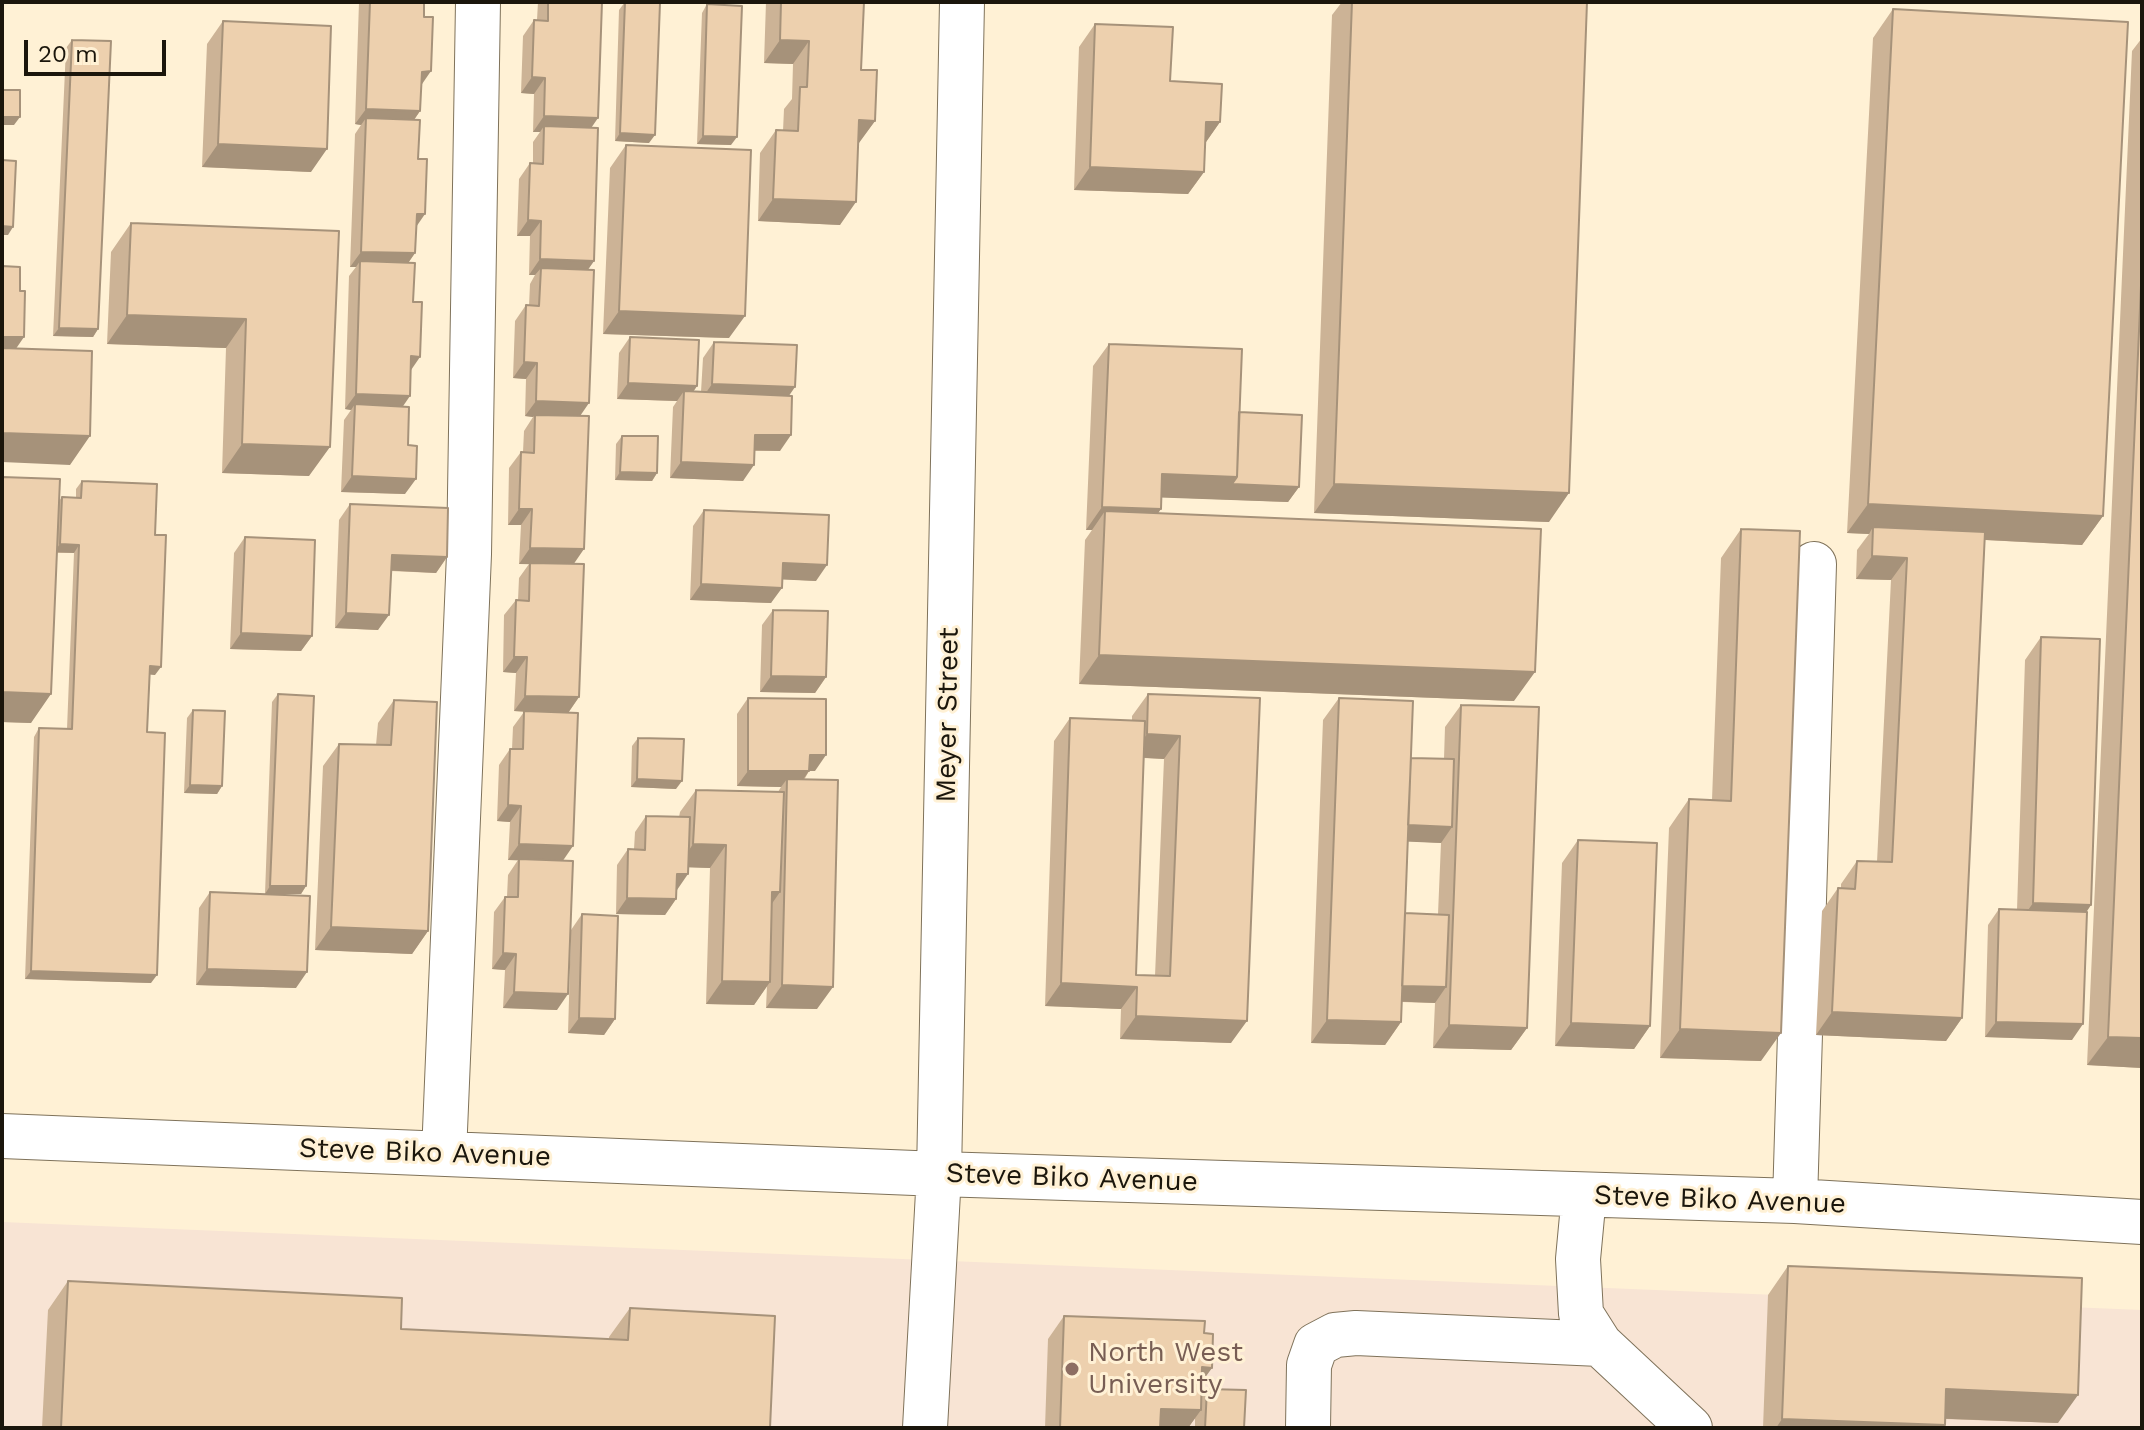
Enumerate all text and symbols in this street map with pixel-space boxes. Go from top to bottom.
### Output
scale bar [28,24,170,74]
text: 20 m [38,40,98,68]
street label: Meyer Street [930,627,966,803]
street label: Steve Biko Avenue [298,1132,552,1174]
street label: Steve Biko Avenue [945,1157,1199,1199]
street label: Steve Biko Avenue [1593,1179,1847,1221]
place label: North West University [1088,1336,1243,1402]
marker: North West University [1063,1360,1081,1378]

